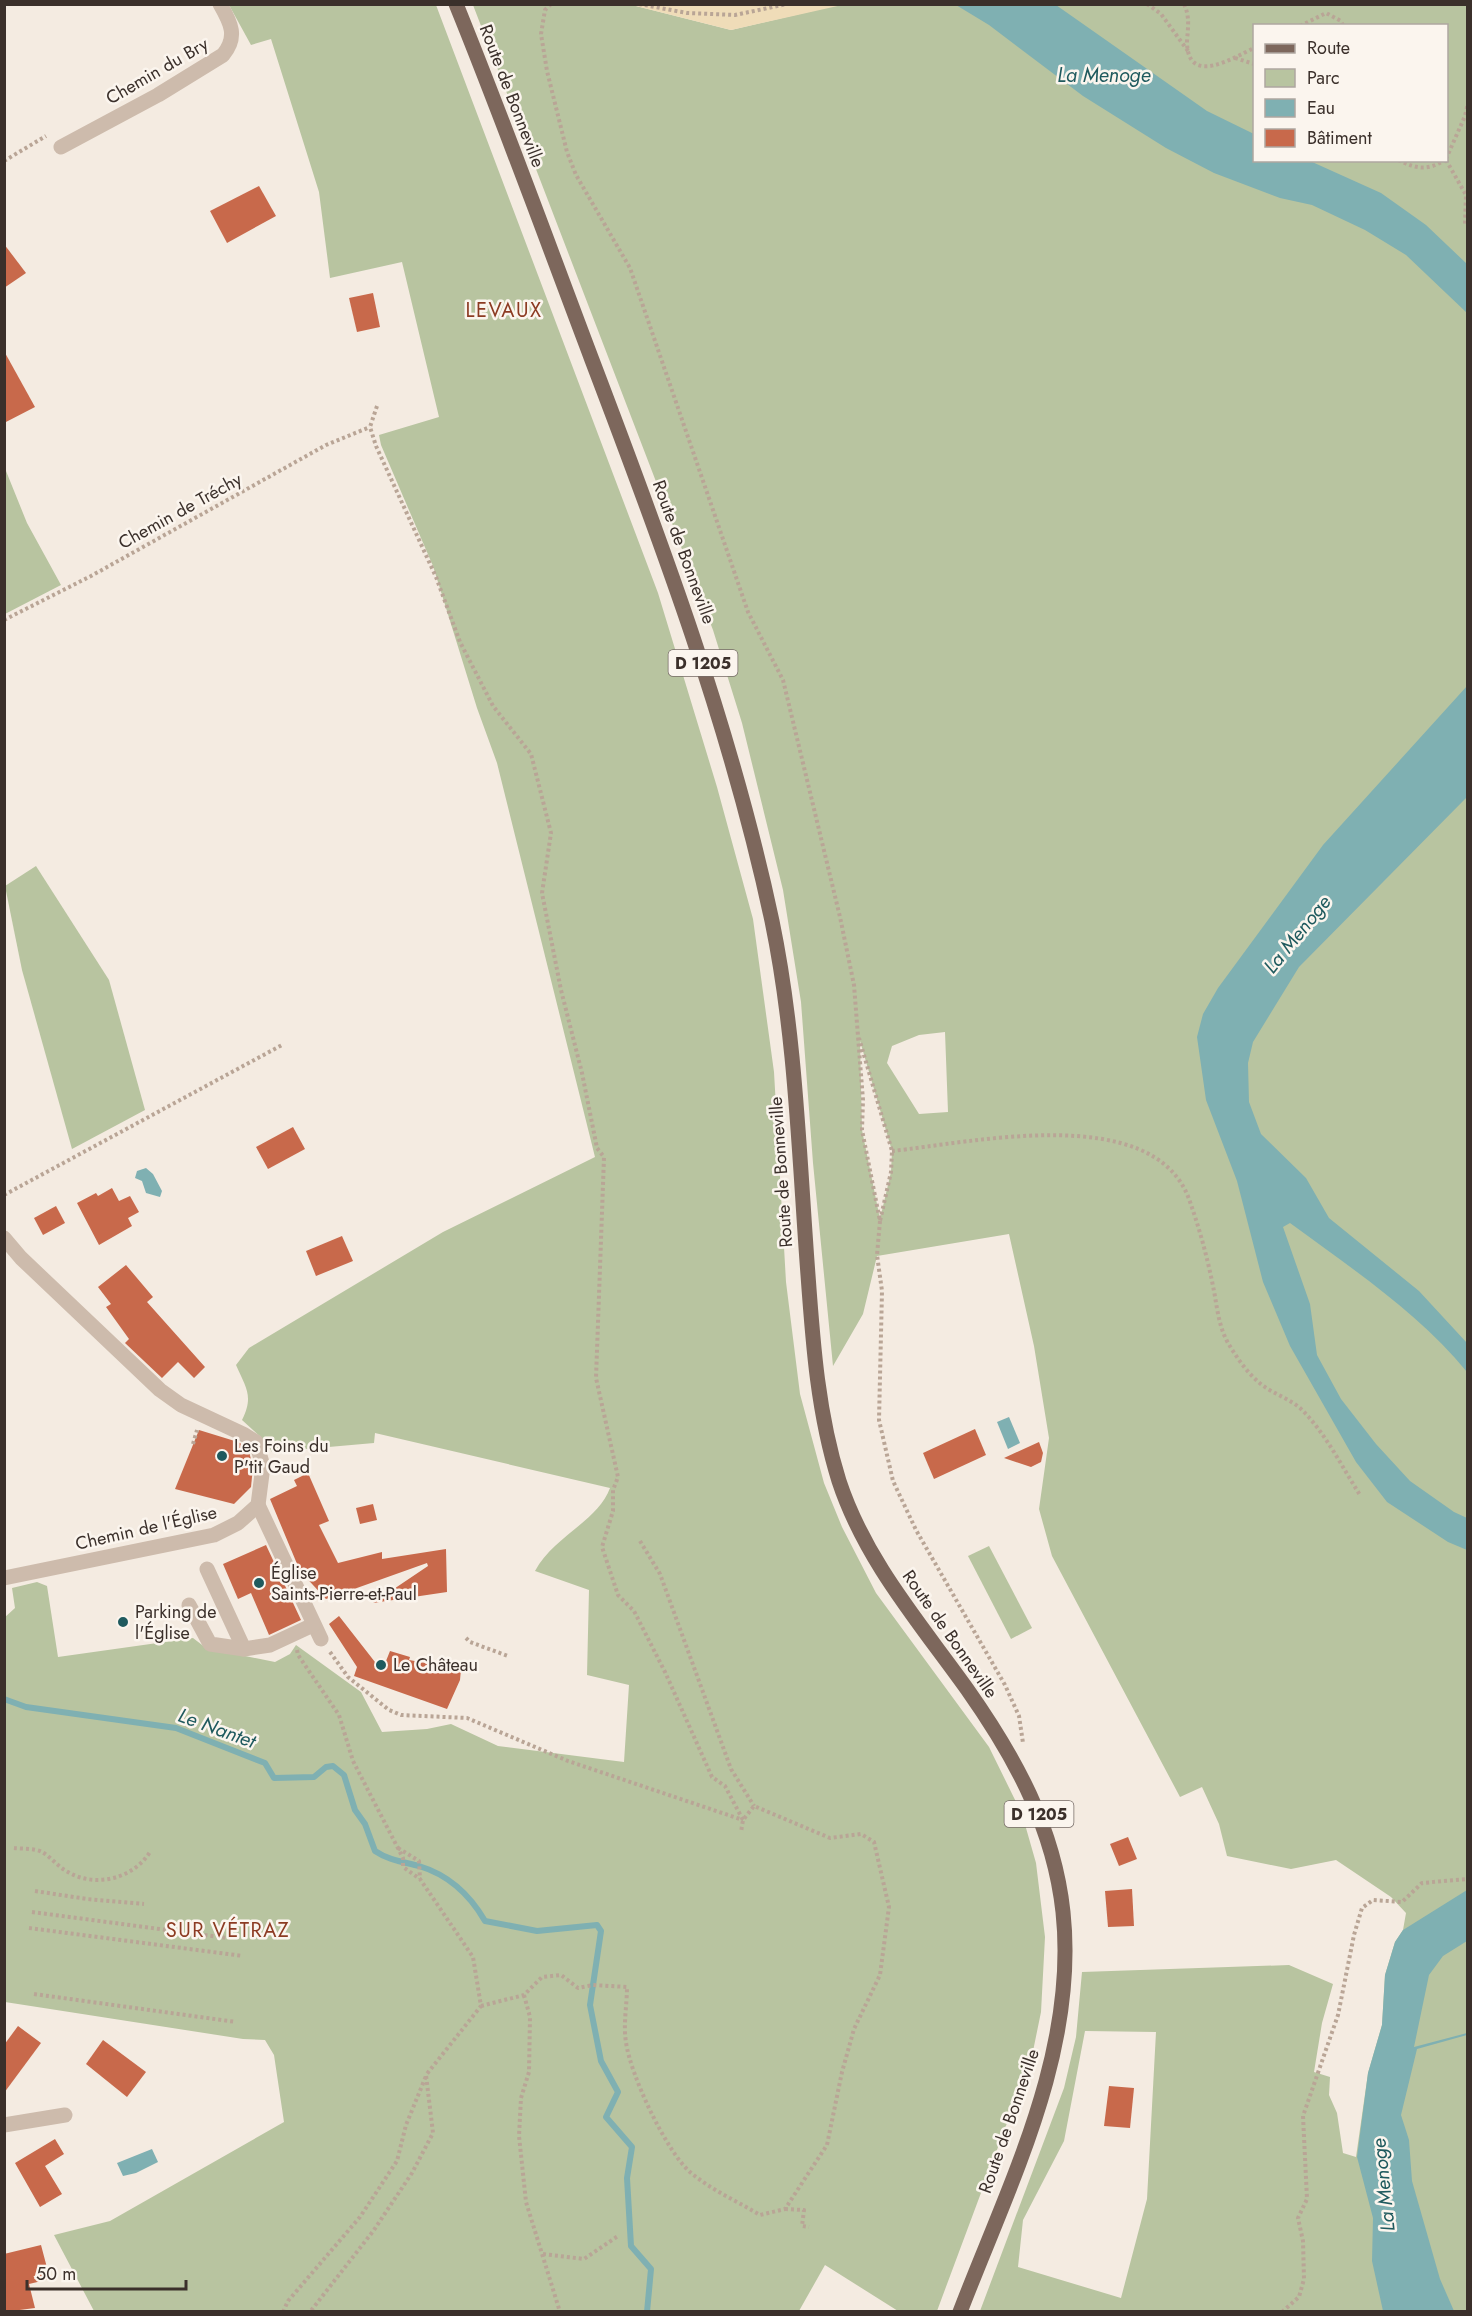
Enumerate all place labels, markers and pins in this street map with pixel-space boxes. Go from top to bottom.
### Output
place label: Les Foins du P'tit Gaud [234,1433,329,1480]
marker: Les Foins du P'tit Gaud [215,1449,229,1463]
place label: Église Saints-Pierre-et-Paul [271,1560,417,1607]
marker: Église Saints-Pierre-et-Paul [252,1576,266,1590]
place label: Parking de l'Église [135,1599,216,1646]
marker: Parking de l'Église [116,1615,130,1629]
place label: Le Château [393,1652,478,1678]
marker: Le Château [374,1658,388,1672]

